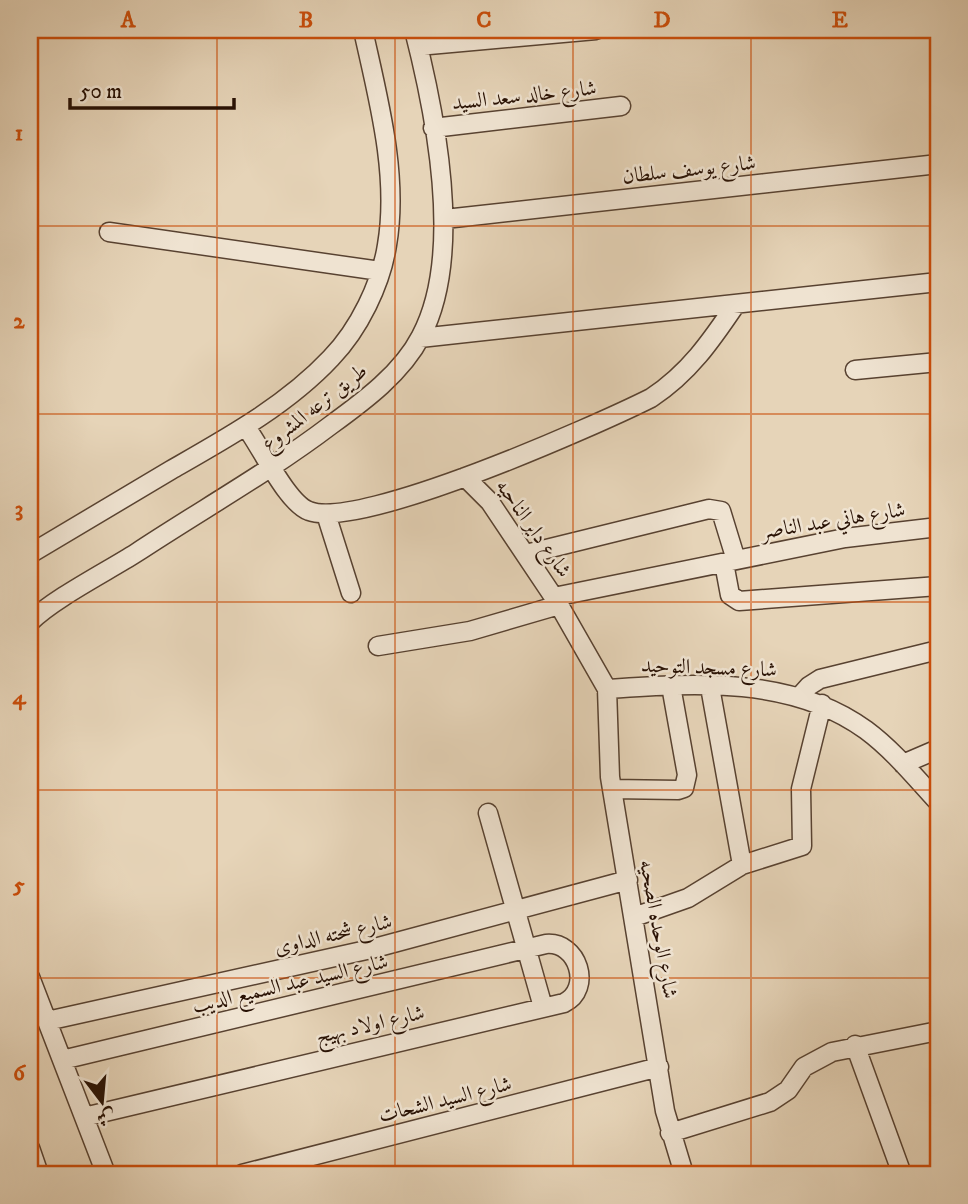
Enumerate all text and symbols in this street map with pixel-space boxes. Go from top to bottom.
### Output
text: A [120,6,137,35]
text: B [299,6,313,35]
text: C [476,6,492,35]
text: D [653,6,671,35]
text: E [832,6,848,35]
scale bar [70,66,234,110]
street label: شارع خالد سعد السيد [450,75,598,121]
text: 50 m [80,79,122,105]
text: 1 [15,119,23,148]
street label: شارع يوسف سلطان [621,150,758,194]
text: 2 [13,307,25,336]
street label: طريق ترعه المشروع [256,358,375,460]
street label: شارع داير الناحيه [486,474,577,585]
text: 3 [15,495,23,524]
street label: شارع هاني عبد الناصر [757,497,908,549]
street label: شارع مسجد التوحيد [640,653,777,687]
text: 4 [12,683,27,712]
street label: شارع الوحده الصحيه [629,858,683,1001]
text: 5 [12,871,25,900]
street label: شارع شحته الداوى [272,909,396,965]
street label: شارع السيد عبد السميع الديب [190,949,392,1024]
street label: شارع اولاد بهيج [313,1000,428,1055]
text: 6 [13,1059,27,1088]
north arrow [66,1068,136,1138]
street label: شارع السيد الشحات [376,1071,515,1133]
text: ش [94,1103,119,1131]

